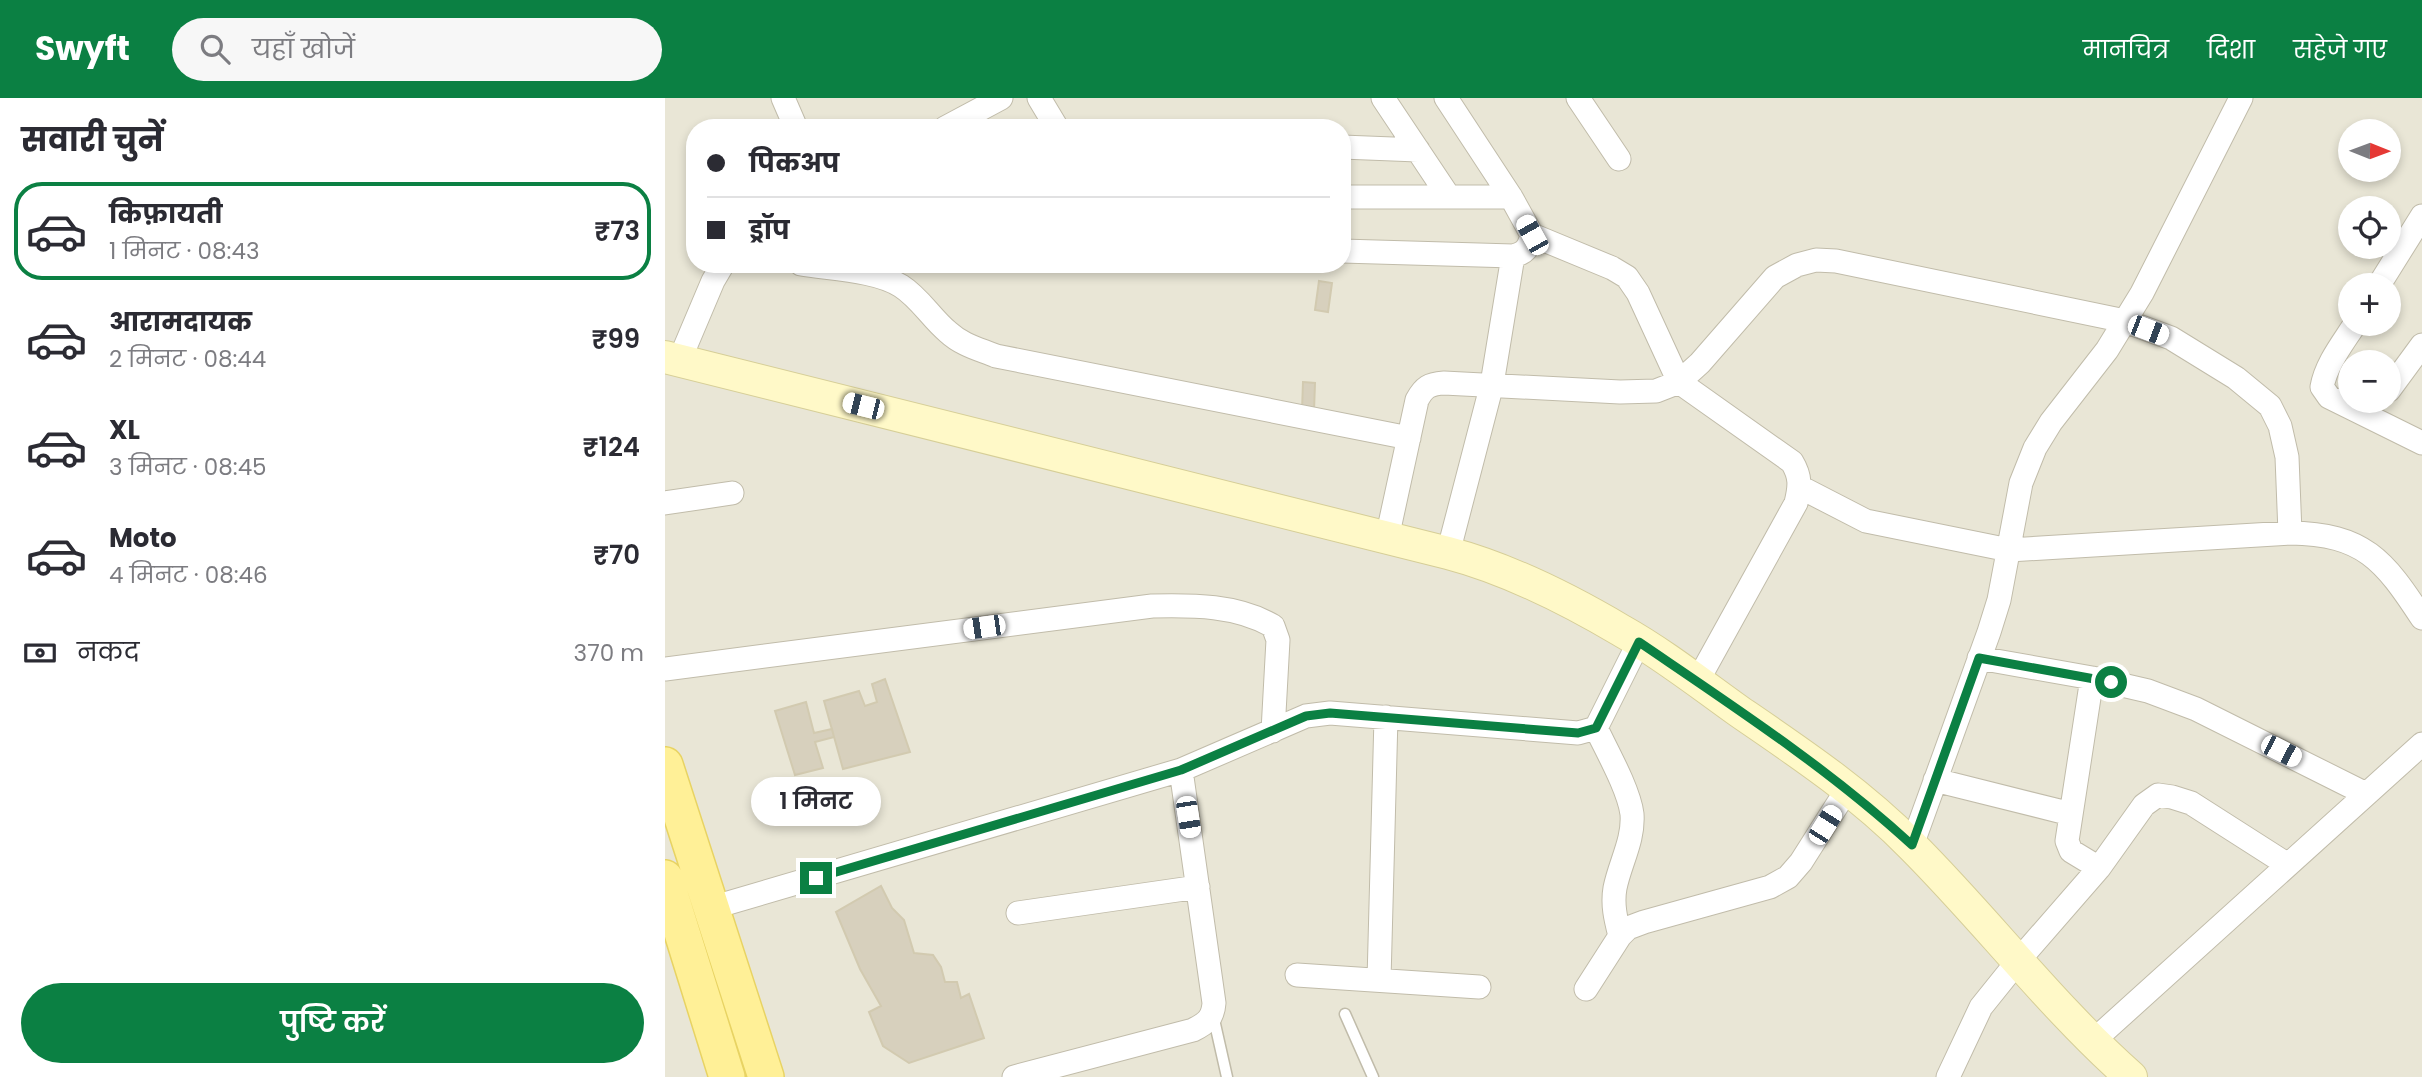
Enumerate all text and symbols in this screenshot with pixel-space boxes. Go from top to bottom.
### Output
search box [172,18,662,81]
text: Swyft [35,25,130,72]
icon: search [196,30,234,68]
text: यहाँ खोजें [252,31,355,67]
text: मानचित्र [2083,33,2169,66]
text: दिशा [2207,33,2255,66]
text: सहेजे गए [2293,33,2387,66]
text: सवारी चुनें [21,117,163,162]
north arrow [2338,119,2401,182]
map controls [2338,119,2401,413]
text: पिकअप [749,145,839,181]
text: किफ़ायती [109,196,223,232]
button: locate [2338,196,2401,259]
icon: car [25,200,88,263]
text: ड्रॉप [749,212,790,248]
car [1513,212,1552,258]
text: ₹73 [594,213,640,249]
text: 1 मिनट · 08:43 [109,235,259,267]
button: + [2338,273,2401,336]
text: आरामदायक [109,304,252,340]
icon: car [25,308,88,371]
car [2125,313,2172,347]
text: ₹99 [592,321,640,357]
text: 2 मिनट · 08:44 [109,343,266,375]
button: − [2338,350,2401,413]
car [841,391,886,421]
text: XL [109,412,140,448]
icon: car [25,416,88,479]
text: ₹124 [583,429,640,465]
text: 3 मिनट · 08:45 [109,451,267,483]
text: Moto [109,520,177,556]
icon: car [25,524,88,587]
text: ₹70 [593,537,640,573]
text: 4 मिनट · 08:46 [109,559,268,591]
car [962,614,1007,640]
icon: cash [21,634,59,672]
text: नकद [77,634,139,670]
text: 370 m [574,637,644,669]
route start [2095,666,2127,698]
car [2258,732,2305,770]
callout: 1 मिनट [751,776,881,826]
text: 1 मिनट [779,785,853,817]
car [1175,795,1202,839]
car [1805,802,1846,848]
route end [800,862,832,894]
button: पुष्टि करें [21,983,644,1063]

